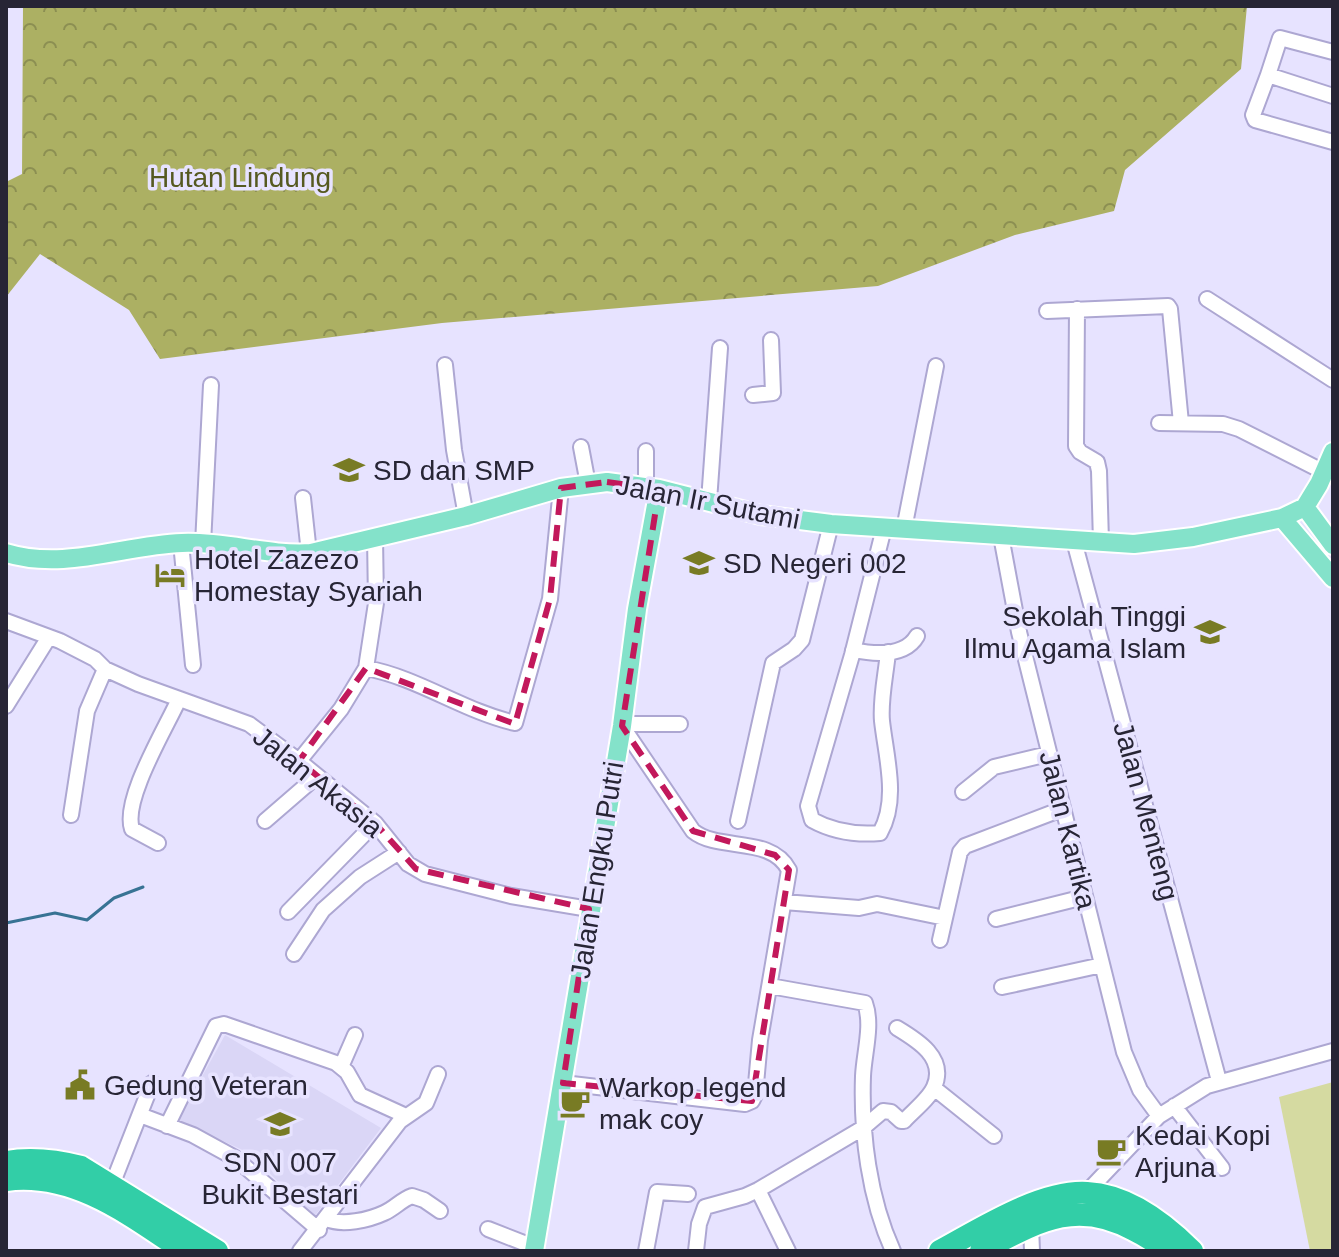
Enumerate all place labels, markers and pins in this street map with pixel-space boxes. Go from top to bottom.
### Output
school or university icon: SD dan SMP [332,453,366,487]
place label: SD dan SMP [373,455,535,486]
place label: Hotel Zazezo Homestay Syariah [194,544,423,607]
school or university icon: SD Negeri 002 [682,546,716,580]
place label: SD Negeri 002 [723,548,907,579]
hotel icon: Hotel Zazezo Homestay Syariah [153,558,187,592]
place label: Sekolah Tinggi Ilmu Agama Islam [963,601,1186,664]
school or university icon: Sekolah Tinggi Ilmu Agama Islam [1193,615,1227,649]
public building icon: Gedung Veteran [63,1068,97,1102]
place label: Gedung Veteran [104,1070,308,1101]
place label: Warkop legend mak coy [599,1072,786,1135]
cafe icon: Warkop legend mak coy [558,1086,592,1120]
school or university icon: SDN 007 Bukit Bestari [263,1107,297,1141]
place label: Kedai Kopi Arjuna [1135,1120,1270,1183]
cafe icon: Kedai Kopi Arjuna [1094,1134,1128,1168]
place label: SDN 007 Bukit Bestari [201,1147,359,1210]

